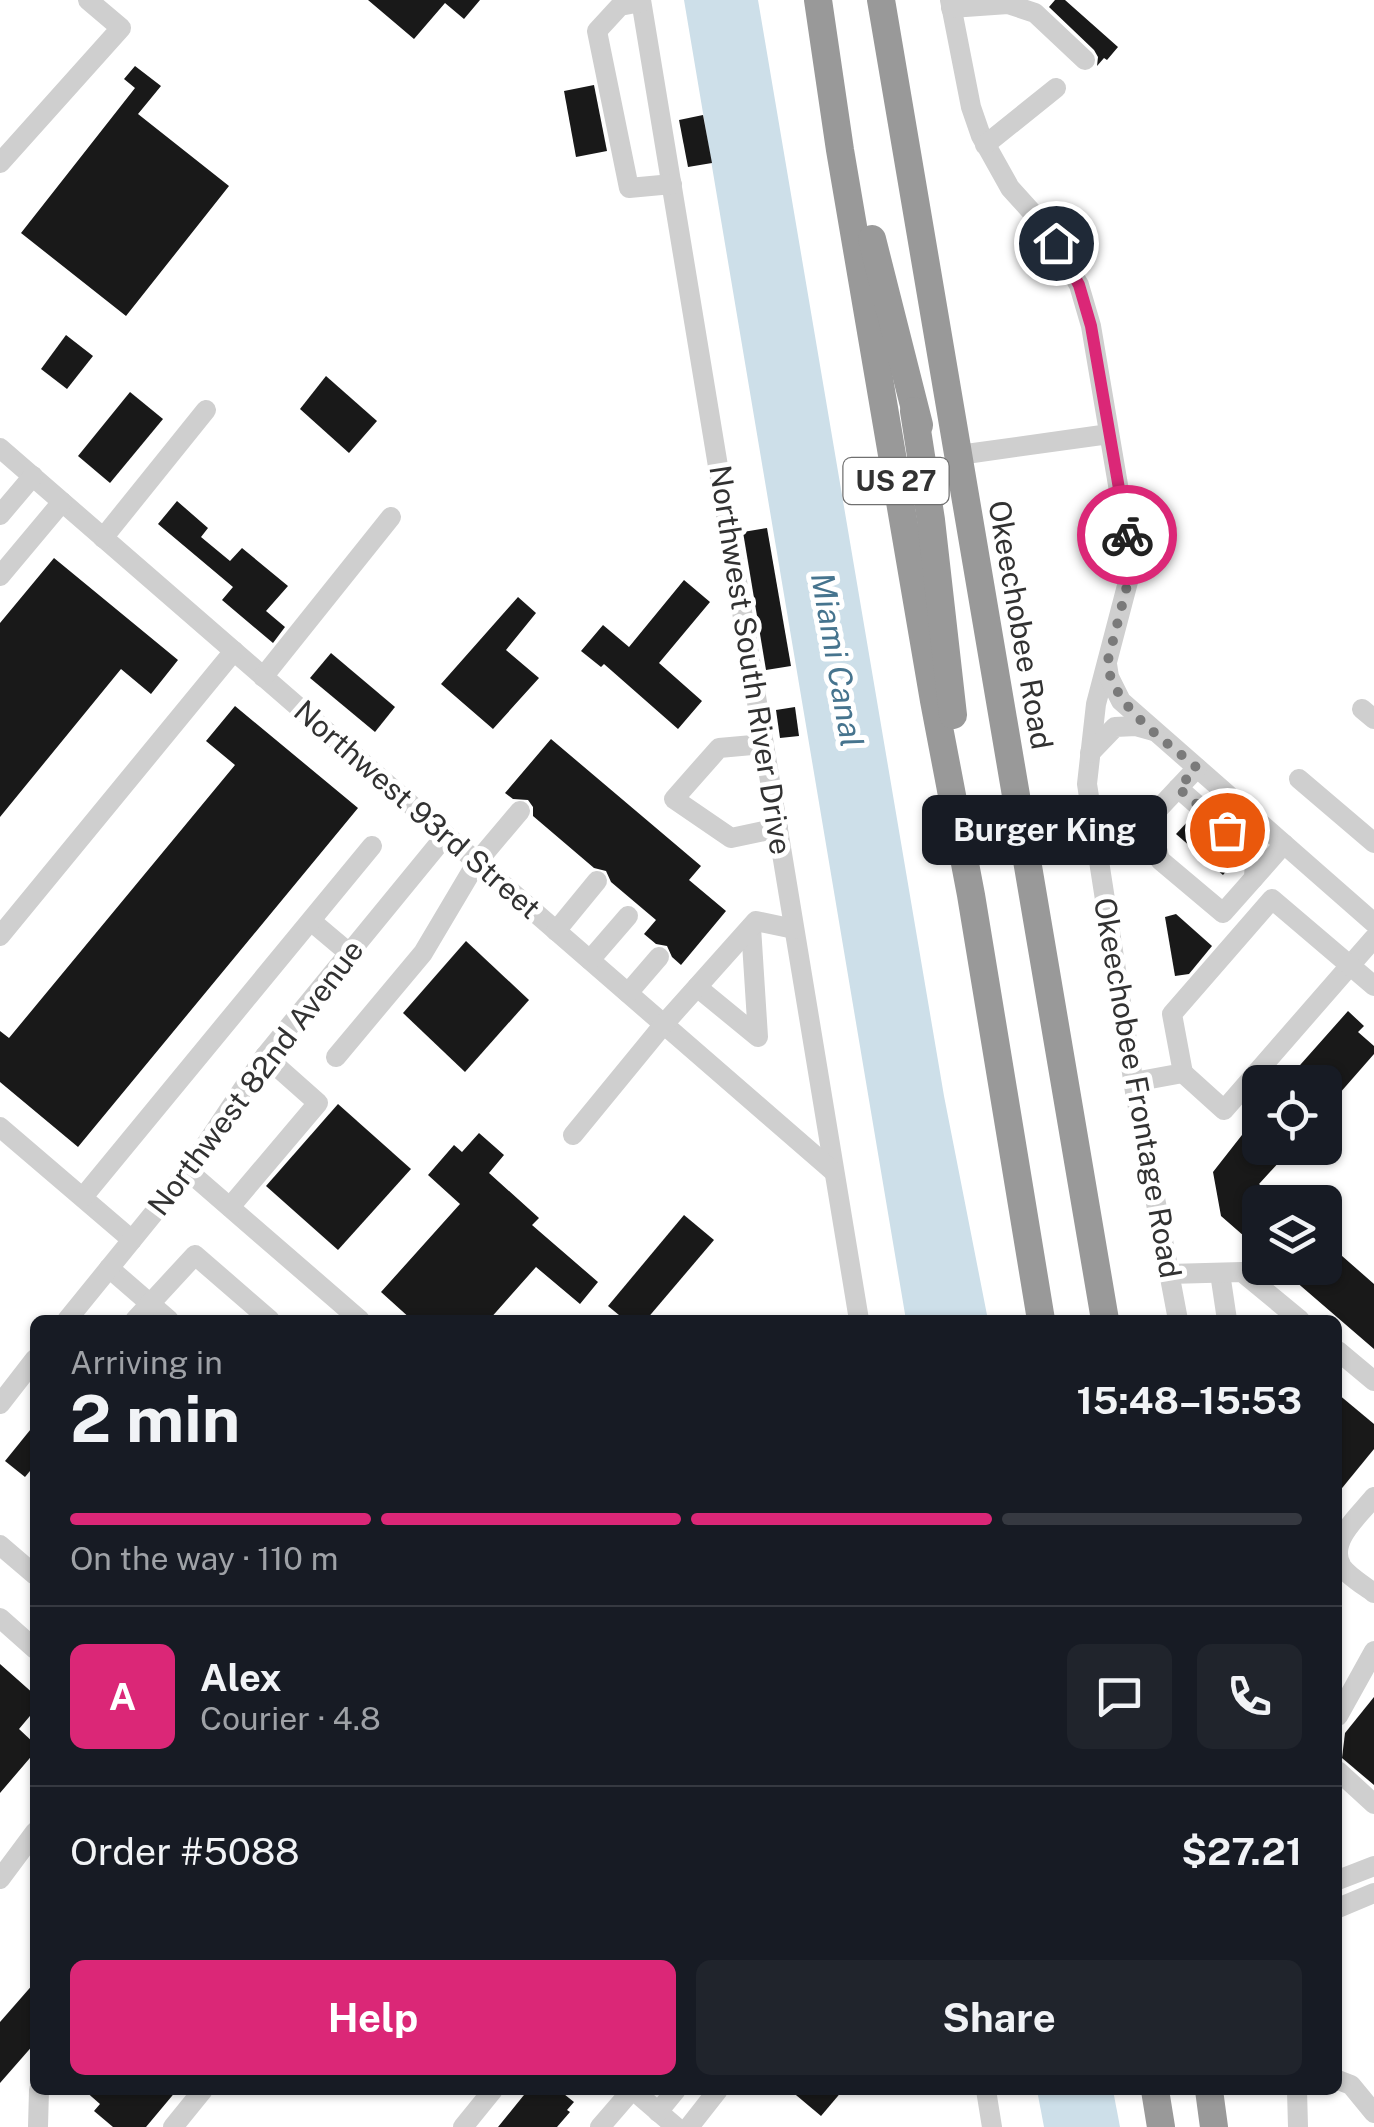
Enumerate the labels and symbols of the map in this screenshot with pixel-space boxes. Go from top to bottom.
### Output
pin [1014,201,1099,286]
road number: US 27 [844,458,948,504]
street label: Northwest South River Drive [702,463,800,857]
courier [1077,485,1177,585]
street label: Okeechobee Road [981,497,1061,752]
water label: Miami Canal [804,570,871,750]
street label: Northwest 93rd Street [287,692,548,926]
pin [1185,788,1270,873]
callout: Burger King [922,795,1167,865]
street label: Okeechobee Frontage Road [1087,895,1189,1281]
street label: Northwest 82nd Avenue [140,932,371,1222]

